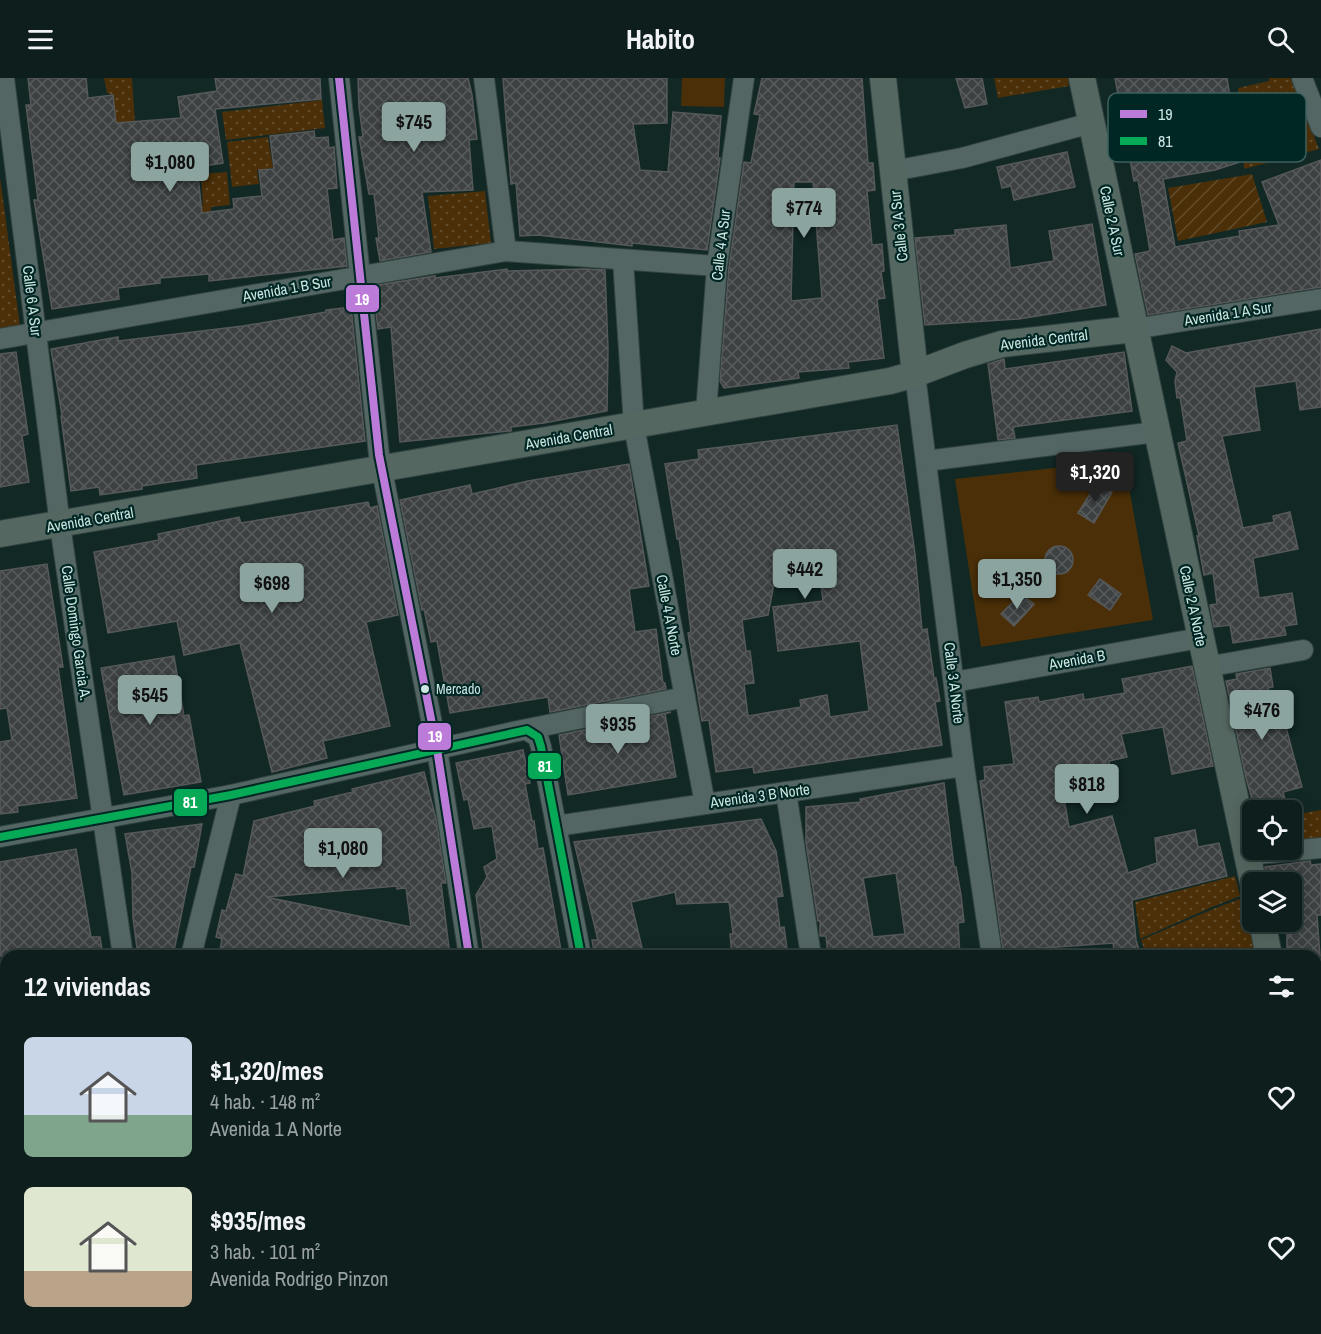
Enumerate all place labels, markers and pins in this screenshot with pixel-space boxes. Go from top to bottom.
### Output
pin: $745 [378,102,450,153]
pin: $1,080 [121,142,219,193]
pin: $774 [768,188,840,239]
pin: $1,320 [1046,452,1144,503]
pin: $442 [769,549,841,600]
pin: $1,350 [968,559,1066,610]
pin: $698 [236,563,308,614]
pin: $545 [114,675,186,726]
place label: Mercado [436,680,481,698]
marker: Mercado [419,683,431,695]
pin: $476 [1226,690,1298,741]
pin: $935 [582,704,654,755]
pin: $818 [1051,764,1123,815]
pin: $1,080 [294,828,392,879]

